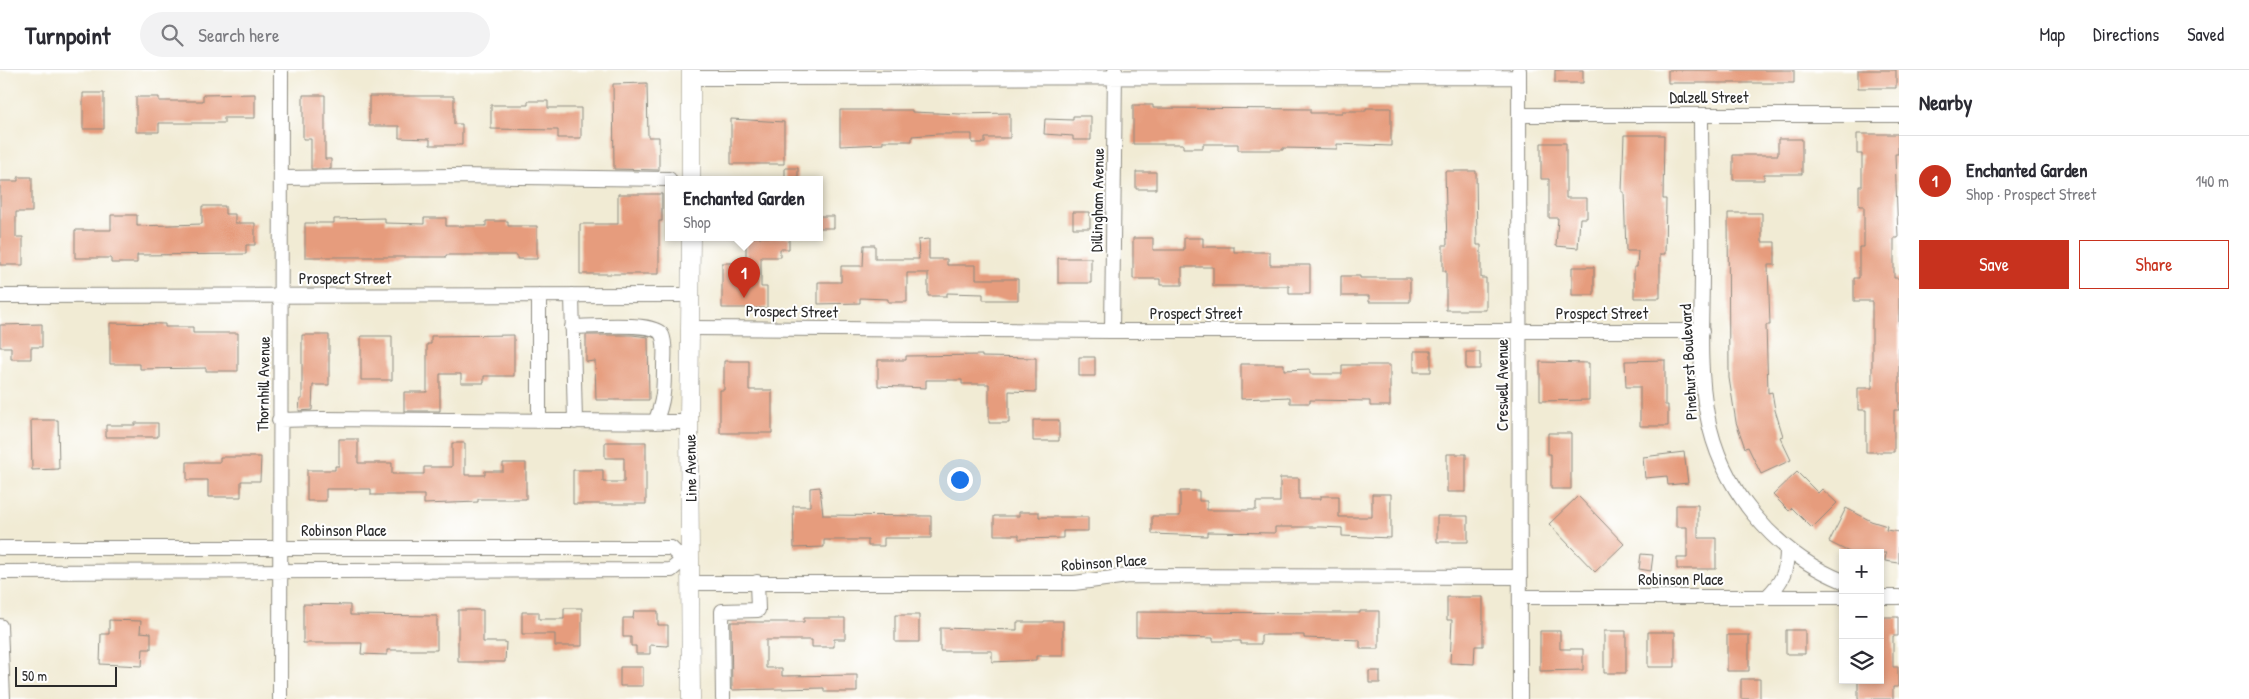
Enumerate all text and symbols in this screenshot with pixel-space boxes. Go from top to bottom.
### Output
search box [140,12,490,57]
text: Turnpoint [25,19,110,51]
icon: search [158,21,186,49]
text: Search here [198,22,280,48]
text: Map [2040,22,2065,47]
text: Directions [2093,22,2159,47]
text: Saved [2187,22,2224,47]
street label: Dalzell Street [1669,86,1749,108]
text: Nearby [1919,88,1972,117]
street label: Dillingham Avenue [1085,147,1109,252]
text: Enchanted Garden [1966,157,2088,183]
text: 1 [1932,170,1938,192]
text: 140 m [2195,170,2229,192]
popup [665,176,823,241]
text: Shop · Prospect Street [1966,183,2096,205]
text: Enchanted Garden [683,185,805,211]
text: Shop [683,211,711,233]
button: Save [1919,240,2069,289]
button: Share [2079,240,2229,289]
pin: 1 [728,257,760,298]
street label: Prospect Street [299,267,392,289]
street label: Prospect Street [746,299,839,323]
street label: Prospect Street [1150,302,1243,324]
street label: Prospect Street [1556,302,1649,324]
street label: Pinehurst Boulevard [1674,303,1702,421]
street label: Thornhill Avenue [251,335,275,432]
street label: Creswell Avenue [1491,338,1513,431]
street label: Line Avenue [678,433,702,502]
your location [947,467,973,493]
street label: Robinson Place [301,519,387,541]
street label: Robinson Place [1061,548,1148,576]
map controls [1839,549,1884,684]
button: + [1839,549,1884,594]
street label: Robinson Place [1638,568,1724,590]
button: − [1839,594,1884,639]
button: layers [1839,639,1884,684]
scale bar [15,664,118,687]
text: 50 m [22,666,47,685]

